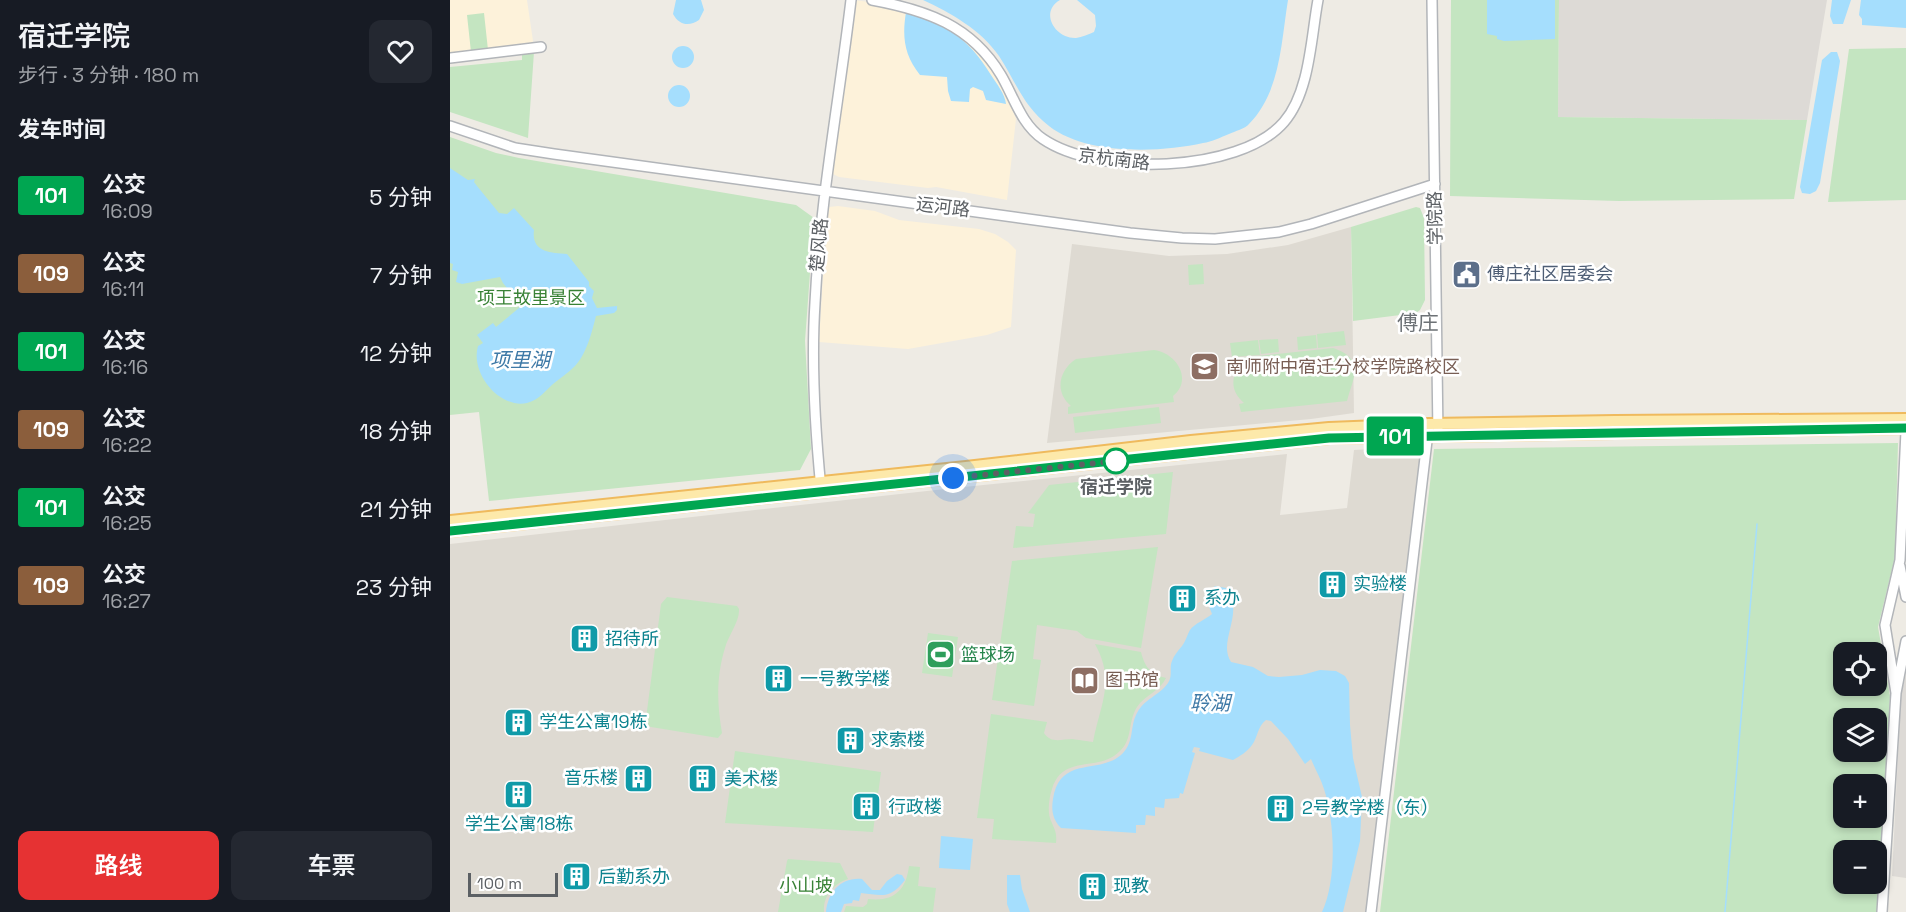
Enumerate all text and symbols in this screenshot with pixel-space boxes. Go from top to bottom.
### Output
text: 宿迁学院 [18,18,130,54]
button: heart [369,20,432,83]
text: 步行 · 3 分钟 · 180 m [18,62,199,88]
text: 发车时间 [18,115,106,143]
street label: 京杭南路 [1077,143,1151,174]
text: 公交 [102,170,146,198]
text: 101 [35,182,67,209]
text: 5 分钟 [369,183,432,211]
street label: 学院路 [1423,191,1446,245]
street label: 运河路 [915,192,971,221]
text: 16:09 [102,198,153,224]
street label: 楚风路 [805,217,832,273]
text: 公交 [102,248,146,276]
public building icon: 傅庄社区居委会 [1450,258,1482,290]
text: 109 [33,260,69,287]
text: 7 分钟 [370,261,432,289]
place label: 傅庄社区居委会 [1487,262,1613,285]
text: 16:11 [102,276,144,302]
park label: 项王故里景区 [477,286,585,309]
district label: 傅庄 [1397,309,1439,336]
text: 公交 [102,326,146,354]
text: 101 [35,338,67,365]
text: 12 分钟 [360,339,432,367]
water label: 项里湖 [490,347,553,373]
school or university icon: 南师附中宿迁分校学院路校区 [1189,351,1221,383]
text: 16:16 [102,354,148,380]
place label: 南师附中宿迁分校学院路校区 [1226,355,1460,378]
text: 公交 [102,404,146,432]
text: 109 [33,416,69,443]
line badge: 101 [1360,416,1430,456]
text: 18 分钟 [359,417,432,445]
text: 101 [1379,423,1411,450]
text: 16:22 [102,432,152,458]
marker: 宿迁学院 [1103,448,1129,474]
your location [938,463,968,493]
place label: 宿迁学院 [1080,475,1152,498]
text: 公交 [102,482,146,510]
text: 101 [35,494,67,521]
text: 21 分钟 [360,495,432,523]
text: 16:25 [102,510,152,536]
text: 公交 [102,560,146,588]
building icon: 实验楼 [1316,568,1348,600]
text: 109 [33,572,69,599]
place label: 实验楼 [1353,572,1407,595]
text: 23 分钟 [356,573,432,601]
building icon: 系办 [1167,582,1199,614]
place label: 系办 [1204,586,1240,609]
text: 16:27 [102,588,151,614]
building icon: 招待所 [568,623,600,655]
place label: 招待所 [605,627,659,650]
sports icon: 篮球场 [924,639,956,671]
map controls [1833,642,1887,894]
button: locate [1833,642,1887,696]
place label: 篮球场 [961,643,1015,666]
building icon: 一号教学楼 [763,663,795,695]
library icon: 图书馆 [1068,664,1100,696]
place label: 一号教学楼 [800,667,890,690]
place label: 图书馆 [1105,668,1159,691]
water label: 聆湖 [1190,690,1233,716]
building icon: 学生公寓19栋 [502,706,534,738]
button: layers [1833,708,1887,762]
place label: 学生公寓19栋 [539,710,648,733]
building icon: 求索楼 [834,724,866,756]
place label: 求索楼 [871,728,925,751]
building icon: 音乐楼 [623,762,655,794]
building icon: 美术楼 [687,763,719,795]
place label: 音乐楼 [564,766,618,789]
place label: 美术楼 [724,767,778,790]
button: + [1833,774,1887,828]
building icon: 学生公寓18栋 [503,779,535,811]
building icon: 行政楼 [851,791,883,823]
building icon: 2号教学楼（东） [1265,792,1297,824]
place label: 行政楼 [888,795,942,818]
place label: 2号教学楼（东） [1302,796,1439,819]
place label: 学生公寓18栋 [465,812,573,835]
button: 路线 [18,831,219,900]
button: 车票 [231,831,432,900]
button: − [1833,840,1887,894]
building icon: 后勤系办 [561,861,593,893]
place label: 后勤系办 [598,865,670,888]
scale bar [468,870,558,898]
building icon: 现教 [1076,870,1108,902]
text: 100 m [477,873,522,894]
park label: 小山坡 [779,874,833,897]
place label: 现教 [1113,874,1149,897]

